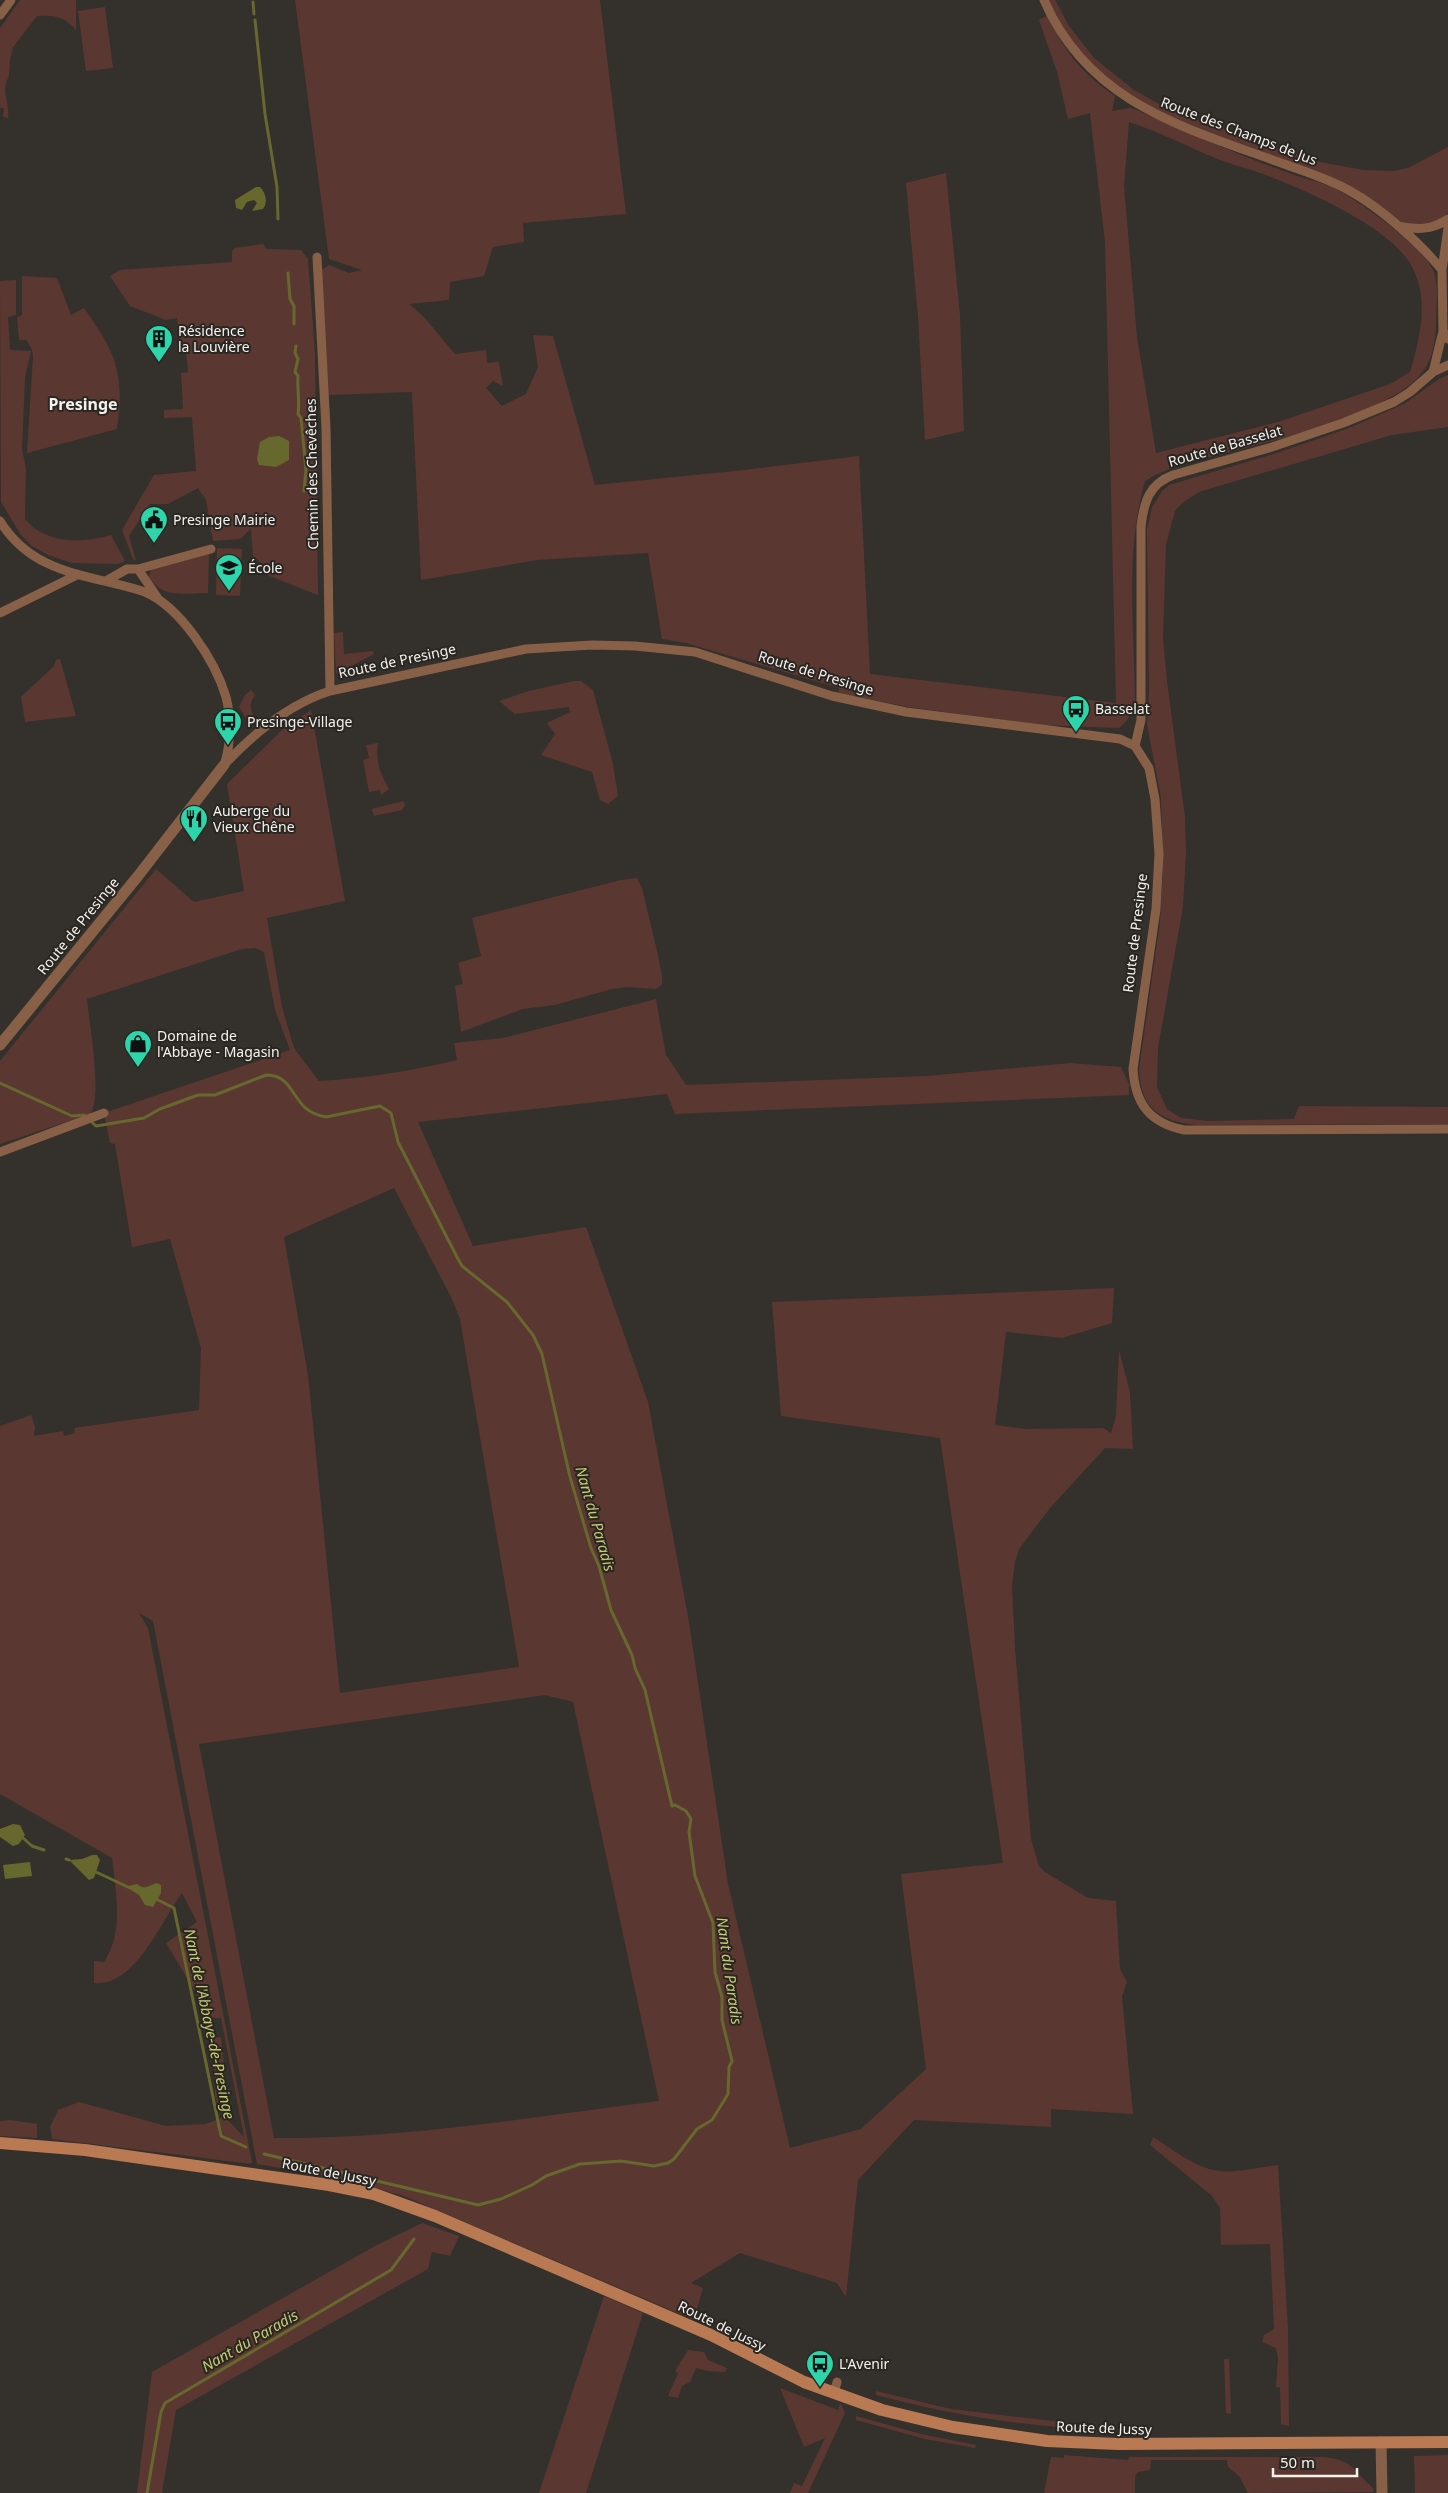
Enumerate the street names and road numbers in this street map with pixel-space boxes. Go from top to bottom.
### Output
street label: Route des Champs de Jus [1158,92,1320,169]
street label: Chemin des Chevêches [301,398,322,550]
street label: Route de Basselat [1166,420,1284,471]
street label: Route de Presinge [336,639,458,682]
street label: Route de Presinge [756,646,876,699]
street label: Route de Presinge [1118,872,1151,994]
street label: Route de Presinge [32,873,123,978]
street label: Route de Jussy [280,2153,379,2190]
street label: Route de Jussy [675,2296,770,2355]
street label: Route de Jussy [1056,2416,1153,2439]

